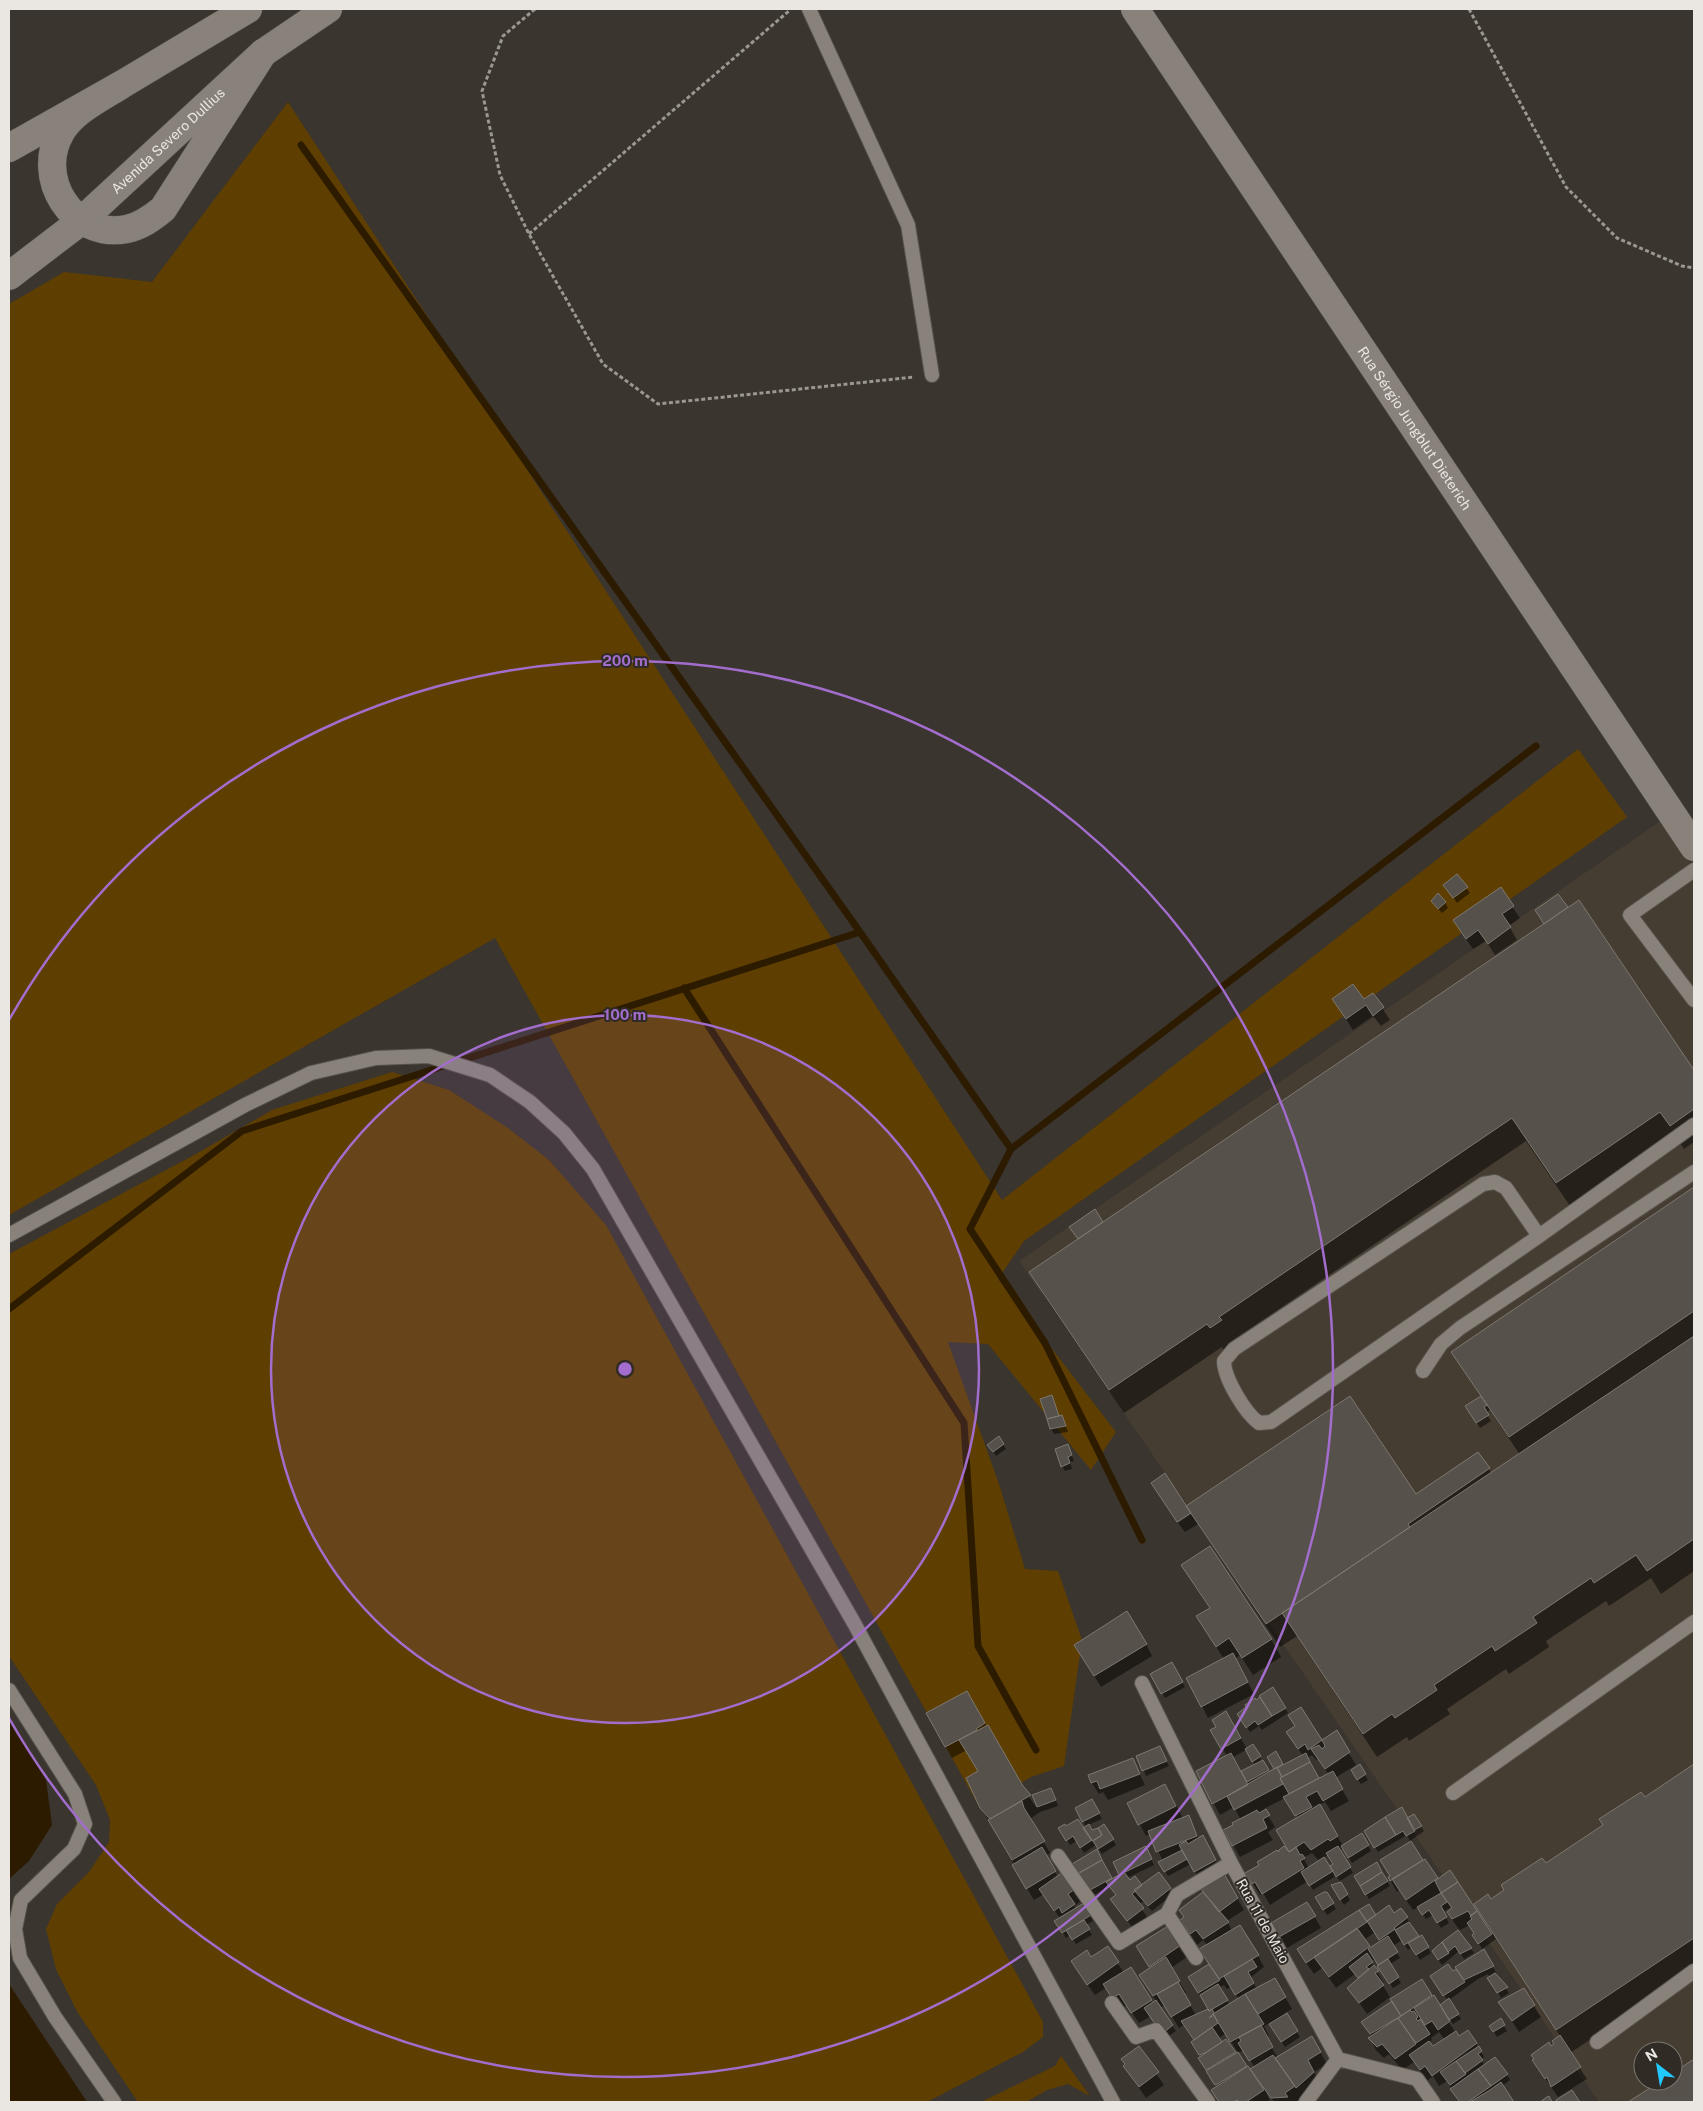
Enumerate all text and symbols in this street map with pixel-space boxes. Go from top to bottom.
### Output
street label: Avenida Severo Dullius [108,84,228,197]
street label: Rua Sérgio Jungblut Dieterich [1354,344,1475,513]
text: 200 m [602,652,648,669]
text: 100 m [604,1006,646,1023]
centre of rings [616,1360,634,1378]
street label: Rua 11 de Maio [1233,1876,1293,1966]
north arrow [1633,2041,1683,2091]
text: N [1642,2045,1660,2065]

